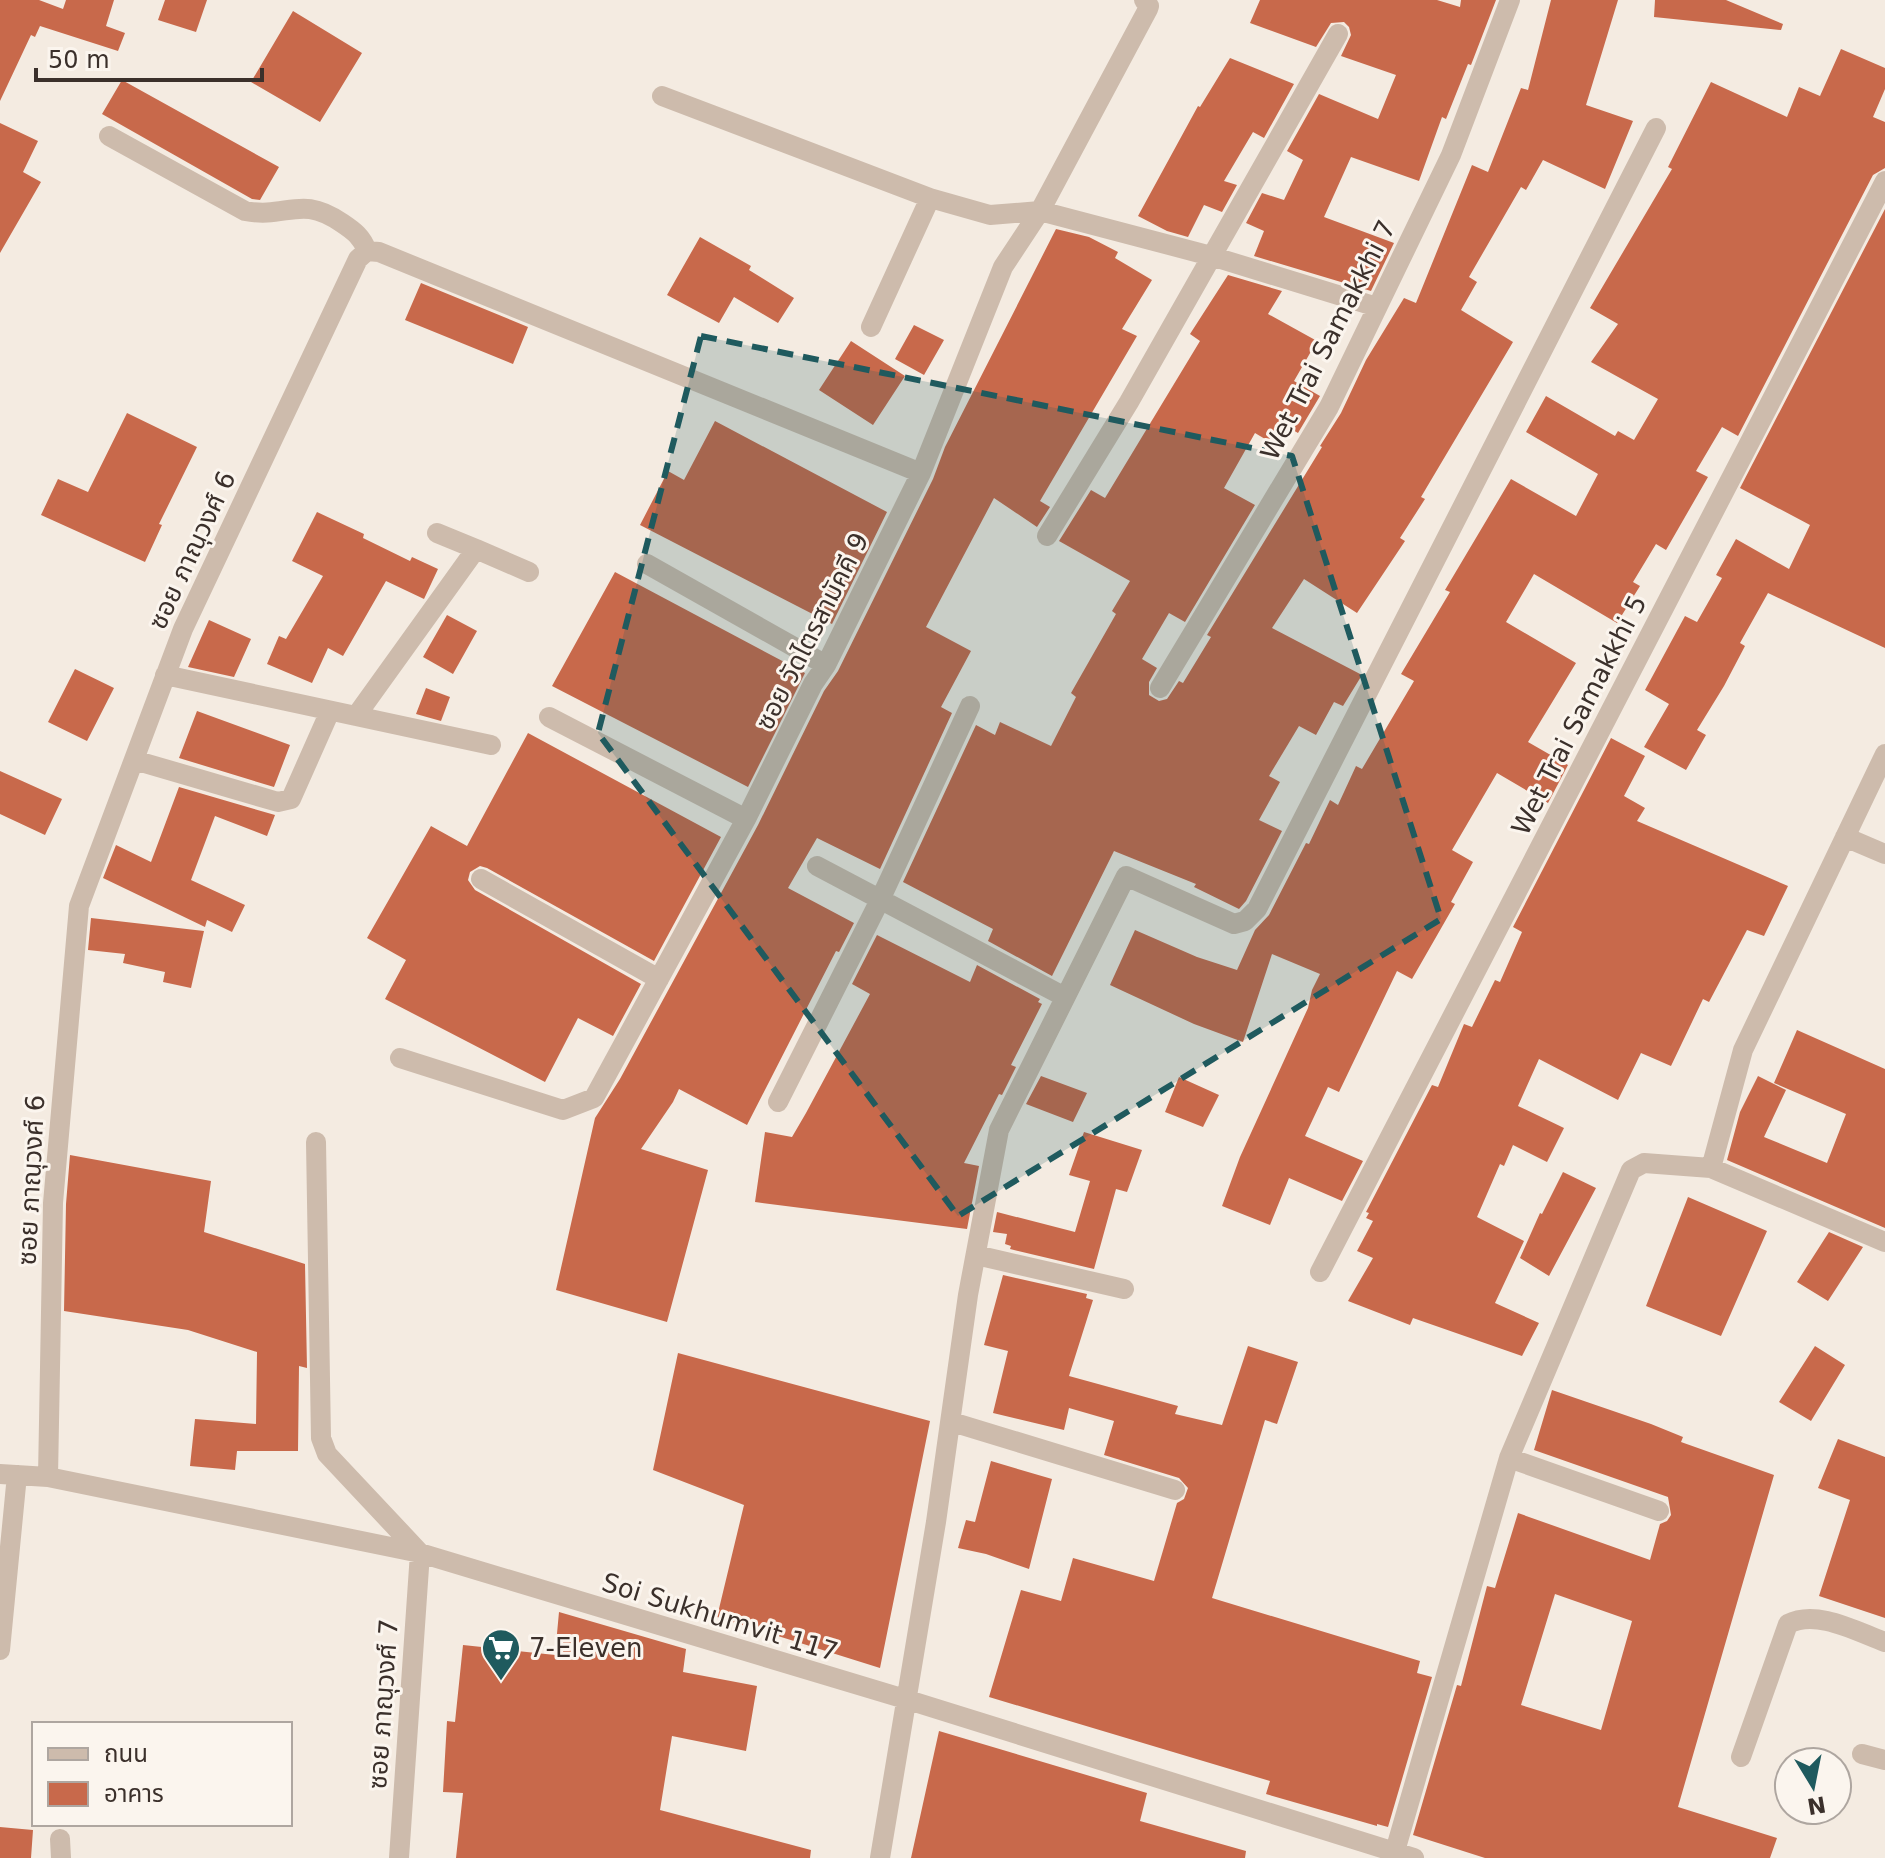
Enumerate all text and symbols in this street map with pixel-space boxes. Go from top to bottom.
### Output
scale bar [36,32,262,82]
text: 50 m [48,46,110,74]
street label: Wet Trai Samakkhi 7 [1254,215,1402,465]
street label: ซอย ภาณุวงศ์ 6 [142,466,243,634]
street label: ซอย วัดไตรสามัคคี 9 [749,528,875,734]
street label: Wet Trai Samakkhi 5 [1505,590,1653,840]
street label: ซอย ภาณุวงศ์ 6 [12,1094,51,1266]
street label: Soi Sukhumvit 117 [599,1567,841,1667]
street label: ซอย ภาณุวงศ์ 7 [362,1618,405,1790]
supermarket icon: 7-Eleven [480,1627,522,1682]
place label: 7-Eleven [529,1633,642,1663]
legend [32,1722,292,1826]
text: ถนน [104,1740,148,1768]
north arrow [1773,1746,1853,1826]
text: อาคาร [104,1780,164,1808]
text: N [1805,1791,1828,1819]

